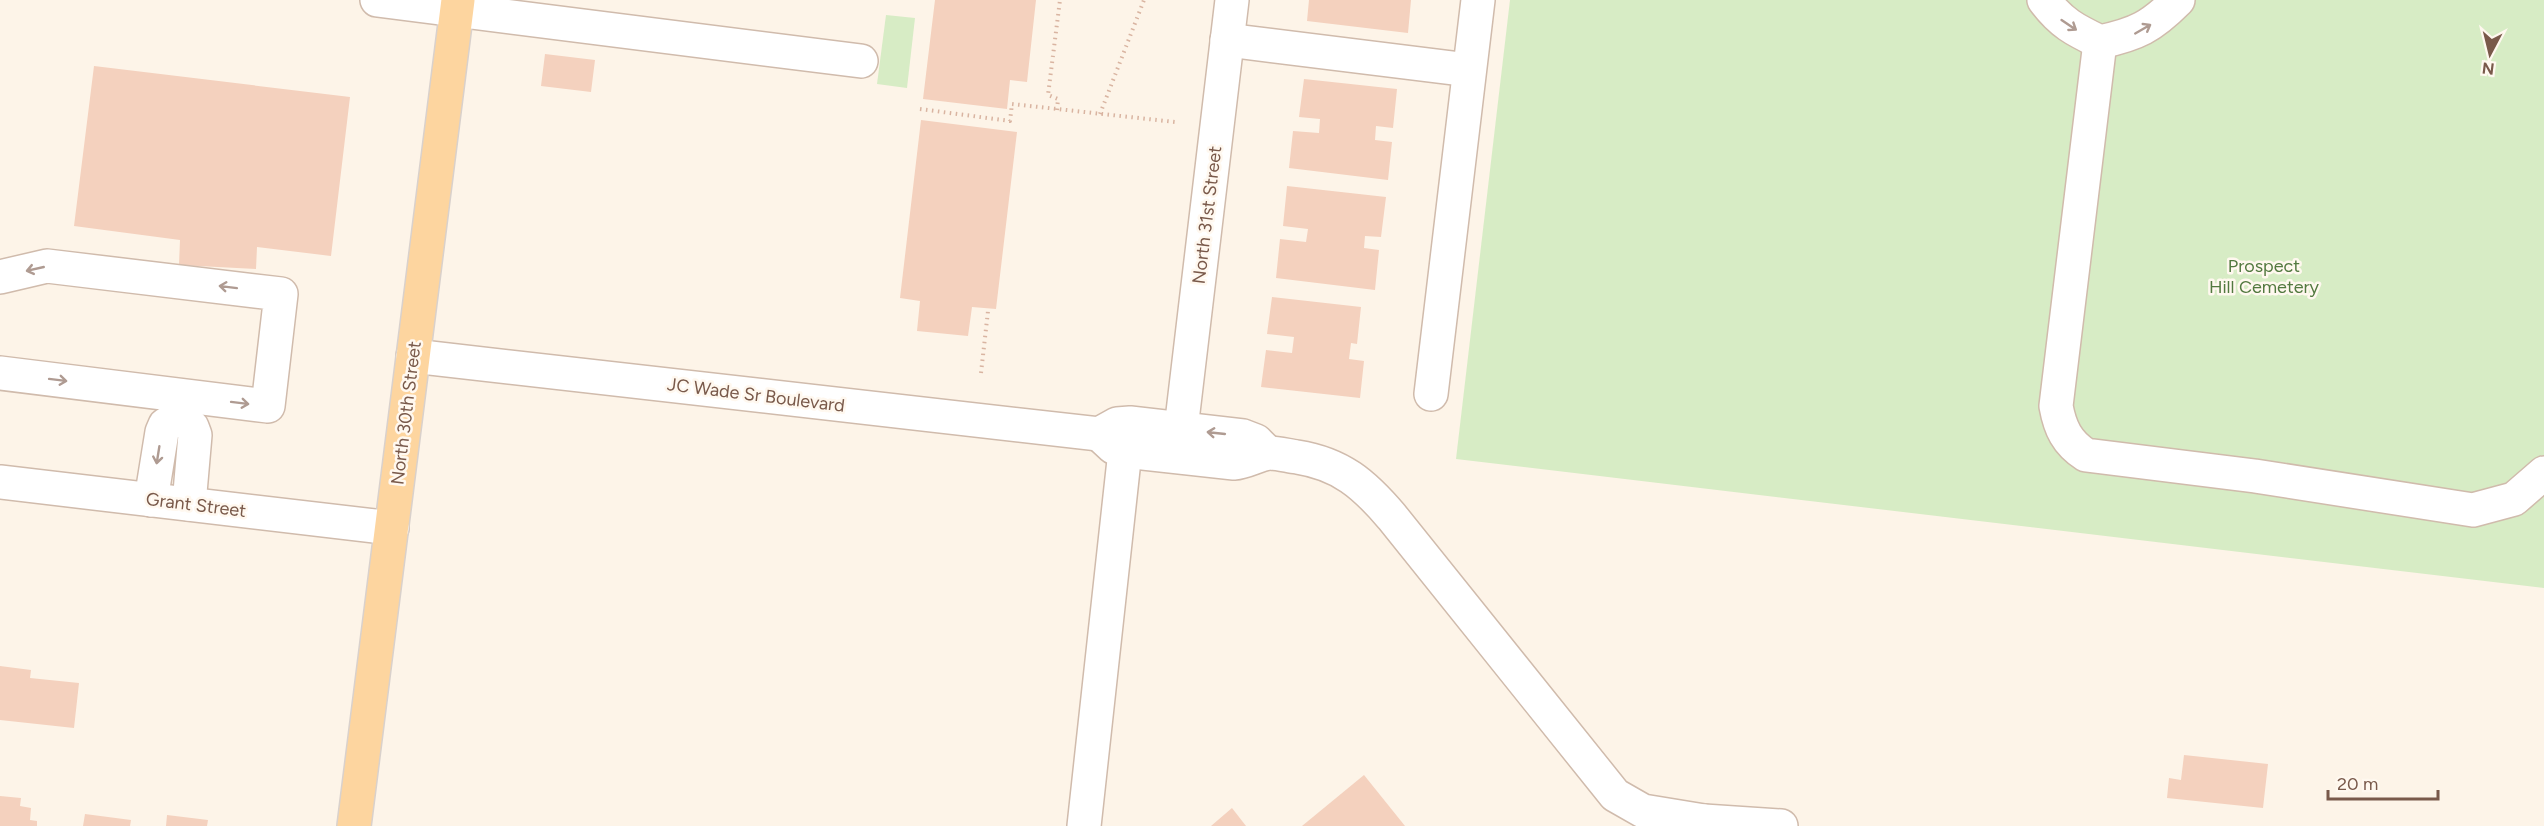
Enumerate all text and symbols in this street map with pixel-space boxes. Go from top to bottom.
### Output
one-way arrow [2060,19,2077,32]
one-way arrow [2134,22,2151,34]
north arrow [2460,24,2520,84]
text: N [2481,58,2496,79]
street label: North 31st Street [1188,144,1226,285]
park label: Prospect Hill Cemetery [2209,255,2320,298]
one-way arrow [25,263,44,275]
one-way arrow [219,281,238,292]
street label: North 30th Street [386,340,426,486]
street label: JC Wade Sr Boulevard [666,373,846,417]
one-way arrow [48,375,67,386]
one-way arrow [229,397,249,408]
one-way arrow [1206,427,1226,438]
one-way arrow [152,445,163,465]
street label: Grant Street [145,488,247,522]
scale bar [2328,763,2438,801]
text: 20 m [2337,773,2378,795]

